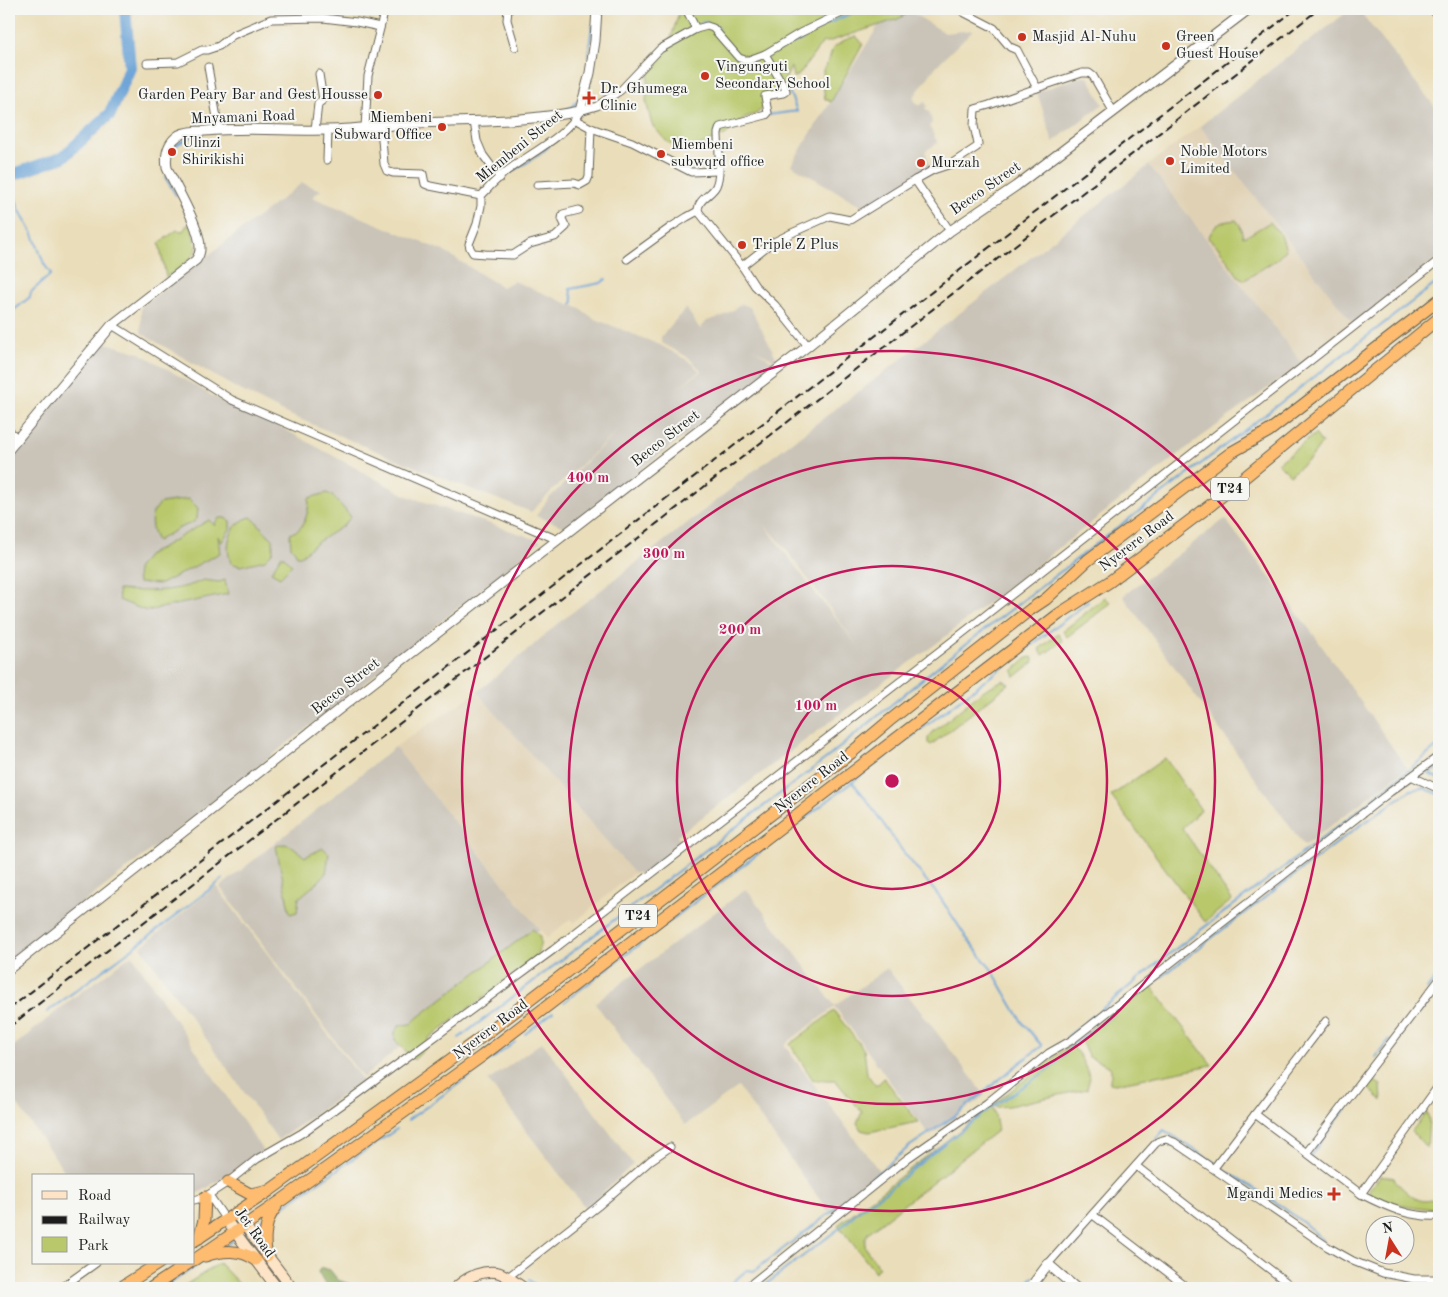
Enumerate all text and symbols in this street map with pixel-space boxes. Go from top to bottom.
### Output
place label: Masjid Al-Nuhu [1032,30,1136,45]
place label: Green Guest House [1176,30,1258,62]
marker: Masjid Al-Nuhu [1016,31,1028,43]
marker: Green Guest House [1160,40,1172,52]
place label: Vingunguti Secondary School [715,60,830,92]
marker: Vingunguti Secondary School [699,70,711,82]
place label: Dr. Ghumega Clinic [600,82,688,114]
place label: Garden Peary Bar and Gest Housse [138,88,368,103]
marker: Garden Peary Bar and Gest Housse [372,89,384,101]
marker: Dr. Ghumega Clinic [582,91,596,105]
street label: Miembeni Street [474,108,566,186]
street label: Mnyamani Road [190,109,296,127]
place label: Miembeni Subward Office [334,111,432,143]
marker: Miembeni Subward Office [436,121,448,133]
place label: Ulinzi Shirikishi [182,136,244,168]
place label: Miembeni subwqrd office [671,138,764,170]
place label: Noble Motors Limited [1180,145,1267,177]
marker: Ulinzi Shirikishi [166,146,178,158]
marker: Miembeni subwqrd office [655,148,667,160]
marker: Noble Motors Limited [1164,155,1176,167]
place label: Murzah [931,156,980,171]
marker: Murzah [915,157,927,169]
street label: Becco Street [948,159,1024,219]
place label: Triple Z Plus [752,238,839,253]
marker: Triple Z Plus [736,239,748,251]
street label: Becco Street [629,408,703,470]
text: 400 m [567,471,609,486]
road number: T24 [1211,478,1249,500]
street label: Nyerere Road [1097,509,1177,575]
text: 300 m [643,547,685,562]
text: 200 m [719,623,761,638]
street label: Becco Street [309,656,383,718]
text: 100 m [795,699,837,714]
street label: Nyerere Road [772,749,852,816]
centre of rings [883,772,901,790]
road number: T24 [619,904,657,928]
street label: Nyerere Road [451,997,531,1063]
legend [32,1174,195,1264]
place label: Mgandi Medics [1226,1187,1323,1202]
marker: Mgandi Medics [1327,1187,1341,1201]
text: Road [78,1189,112,1204]
street label: Jet Road [231,1205,277,1261]
text: Railway [78,1213,131,1228]
north arrow [1366,1214,1416,1264]
text: N [1381,1220,1395,1236]
text: Park [78,1239,109,1254]

